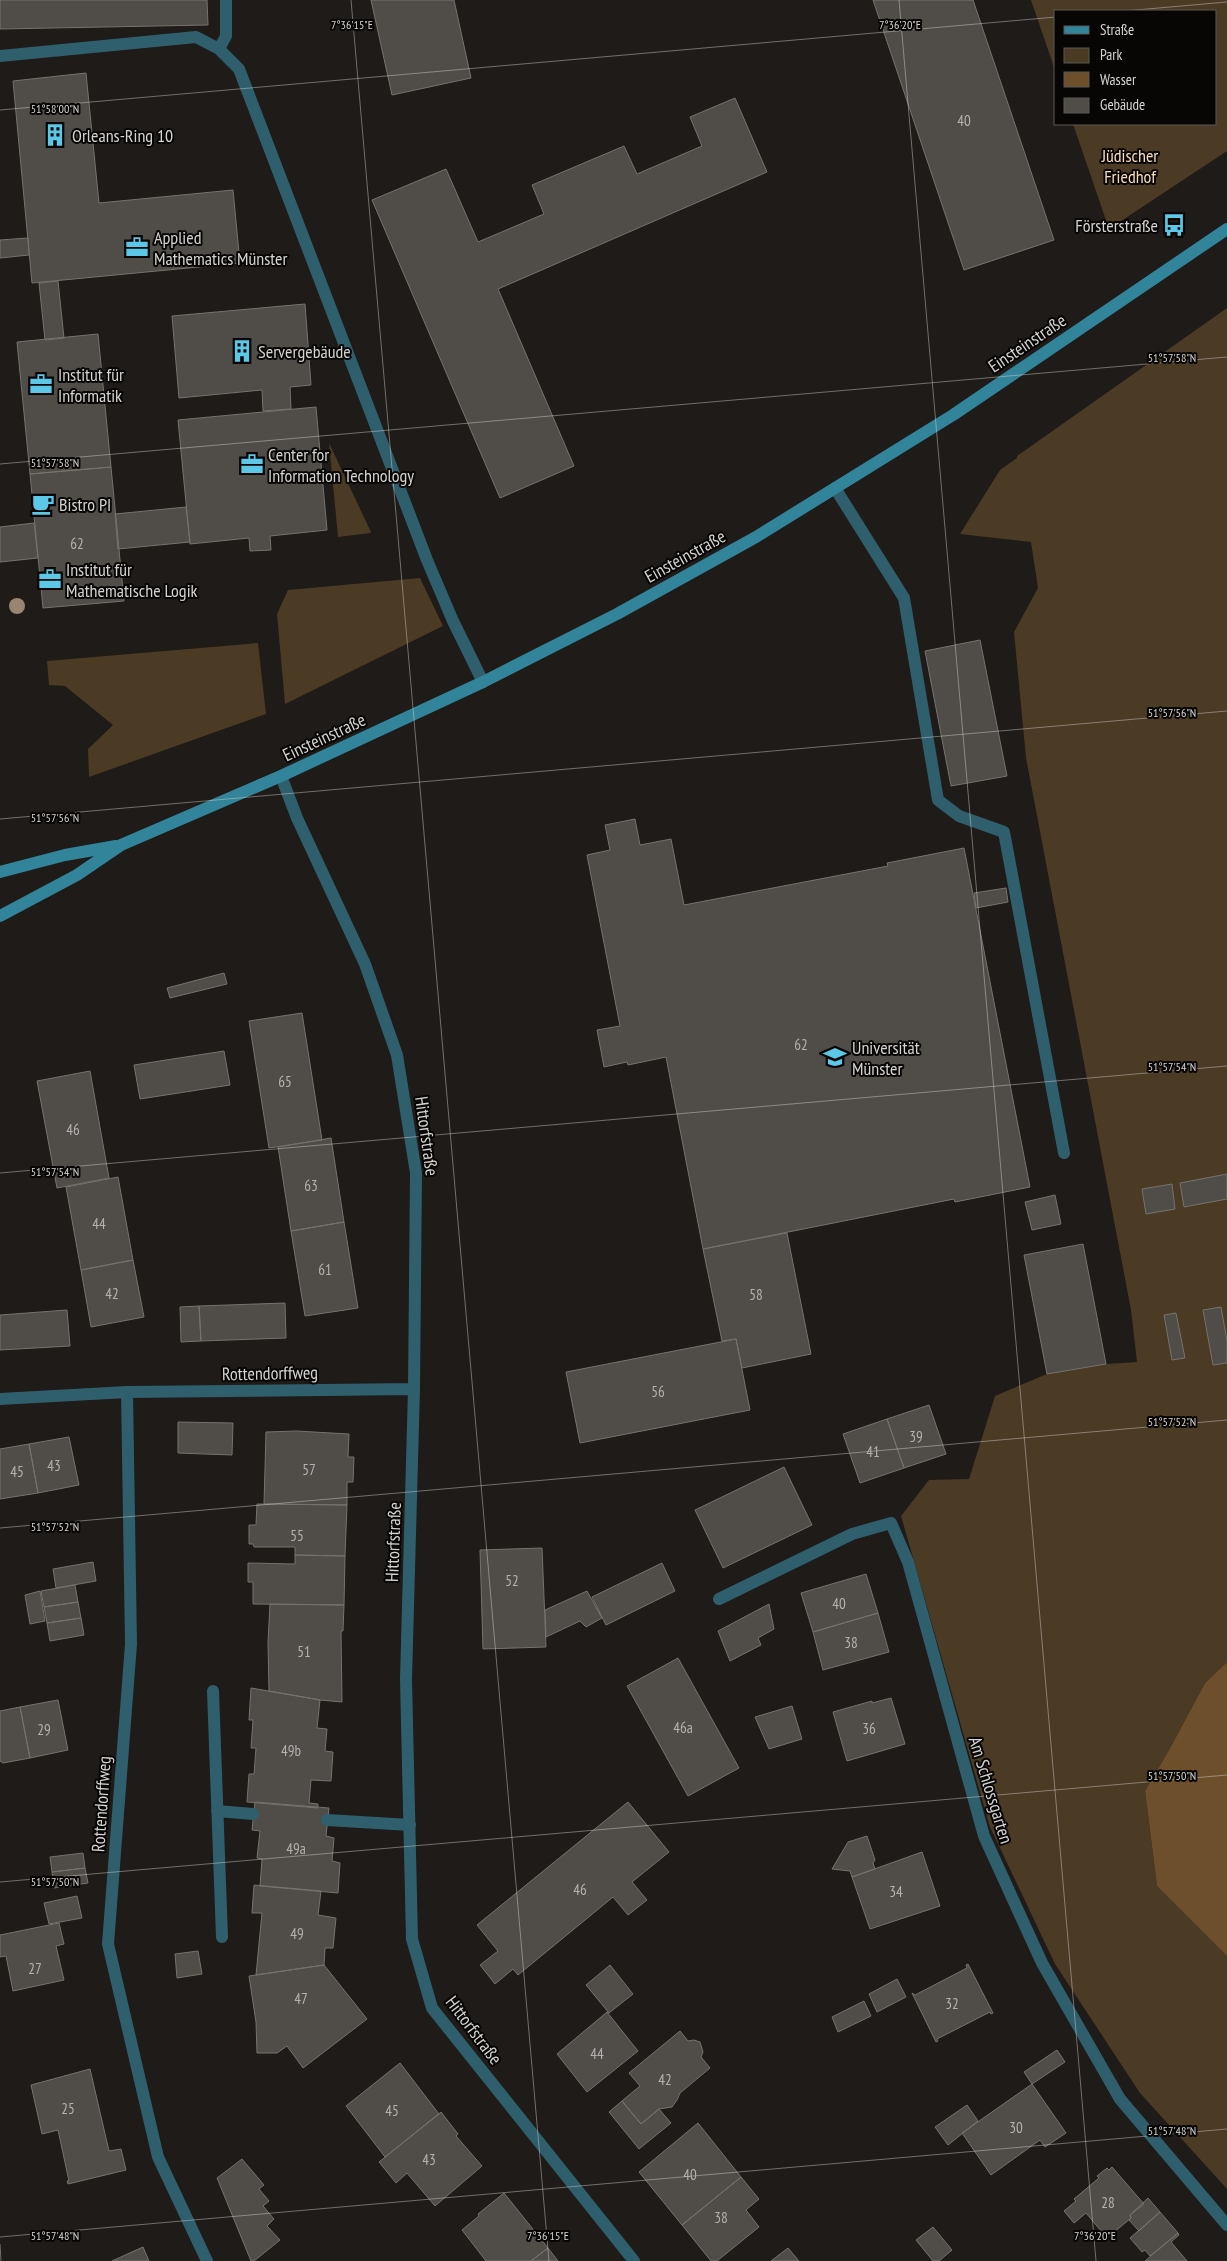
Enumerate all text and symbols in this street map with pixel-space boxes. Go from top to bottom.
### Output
legend [1054,10,1217,125]
text: 7°36'15"E [331,17,373,32]
text: 7°36'20"E [879,17,921,32]
text: Straße [1100,20,1134,39]
text: Park [1100,45,1122,64]
text: Wasser [1100,70,1137,89]
text: Gebäude [1100,95,1145,114]
text: 51°58'00"N [31,101,79,116]
house number: 40 [957,111,971,130]
building icon: Orleans-Ring 10 [42,122,68,148]
place label: Orleans-Ring 10 [72,124,173,147]
park label: Jüdischer Friedhof [1101,144,1158,188]
bus stop icon: Försterstraße [1161,212,1187,238]
place label: Försterstraße [1075,214,1158,237]
place label: Applied Mathematics Münster [154,226,288,270]
office icon: Applied Mathematics Münster [124,234,150,260]
street label: Einsteinstraße [984,309,1070,377]
building icon: Servergebäude [229,338,255,364]
place label: Servergebäude [258,340,351,363]
text: 51°57'58"N [1148,350,1196,365]
place label: Institut für Informatik [58,363,124,407]
office icon: Institut für Informatik [28,371,54,397]
place label: Center for Information Technology [268,443,414,487]
office icon: Center for Information Technology [239,451,265,477]
text: 51°57'58"N [31,455,79,470]
cafe icon: Bistro PI [30,491,56,517]
place label: Bistro PI [59,493,111,516]
street label: Einsteinstraße [640,524,730,588]
house number: 62 [70,534,84,553]
place label: Institut für Mathematische Logik [66,558,198,602]
office icon: Institut für Mathematische Logik [37,566,63,592]
text: 51°57'56"N [1148,705,1196,720]
street label: Einsteinstraße [279,708,369,766]
text: 51°57'56"N [31,810,79,825]
house number: 62 [794,1035,808,1054]
place label: Universität Münster [852,1036,920,1080]
school or university icon: Universität Münster [822,1044,848,1070]
text: 51°57'54"N [1148,1059,1196,1074]
house number: 65 [278,1072,292,1091]
street label: Hittorfstraße [410,1095,444,1177]
house number: 46 [66,1120,80,1139]
text: 51°57'54"N [31,1164,79,1179]
house number: 63 [304,1176,318,1195]
house number: 44 [92,1214,106,1233]
house number: 61 [318,1260,332,1279]
house number: 42 [105,1284,119,1303]
house number: 58 [749,1285,763,1304]
street label: Rottendorffweg [222,1361,318,1385]
house number: 56 [651,1382,665,1401]
text: 51°57'52"N [1148,1414,1196,1429]
house number: 39 [909,1427,923,1446]
house number: 41 [866,1442,880,1461]
house number: 43 [47,1456,61,1475]
house number: 57 [302,1460,316,1479]
house number: 45 [10,1462,24,1481]
street label: Hittorfstraße [380,1502,406,1582]
text: 51°57'52"N [31,1519,79,1534]
house number: 55 [290,1526,304,1545]
house number: 52 [505,1571,519,1590]
house number: 40 [832,1594,846,1613]
house number: 38 [844,1633,858,1652]
house number: 51 [297,1642,311,1661]
house number: 46a [673,1718,693,1737]
house number: 36 [862,1719,876,1738]
house number: 29 [37,1720,51,1739]
street label: Am Schlossgarten [964,1734,1018,1846]
house number: 49b [281,1741,301,1760]
street label: Rottendorffweg [86,1755,116,1853]
text: 51°57'50"N [1148,1768,1196,1783]
house number: 49a [286,1839,306,1858]
text: 51°57'50"N [31,1874,79,1889]
house number: 46 [573,1880,587,1899]
house number: 34 [889,1882,903,1901]
house number: 49 [290,1924,304,1943]
house number: 27 [28,1959,42,1978]
house number: 47 [294,1989,308,2008]
street label: Hittorfstraße [441,1991,507,2069]
house number: 32 [945,1994,959,2013]
house number: 44 [590,2044,604,2063]
house number: 42 [658,2070,672,2089]
house number: 25 [61,2099,75,2118]
house number: 45 [385,2101,399,2120]
house number: 30 [1009,2118,1023,2137]
text: 51°57'48"N [1148,2123,1196,2138]
house number: 43 [422,2150,436,2169]
house number: 40 [683,2165,697,2184]
house number: 28 [1101,2193,1115,2212]
house number: 38 [714,2208,728,2227]
text: 51°57'48"N [31,2228,79,2243]
text: 7°36'15"E [527,2228,569,2243]
text: 7°36'20"E [1074,2228,1116,2243]

